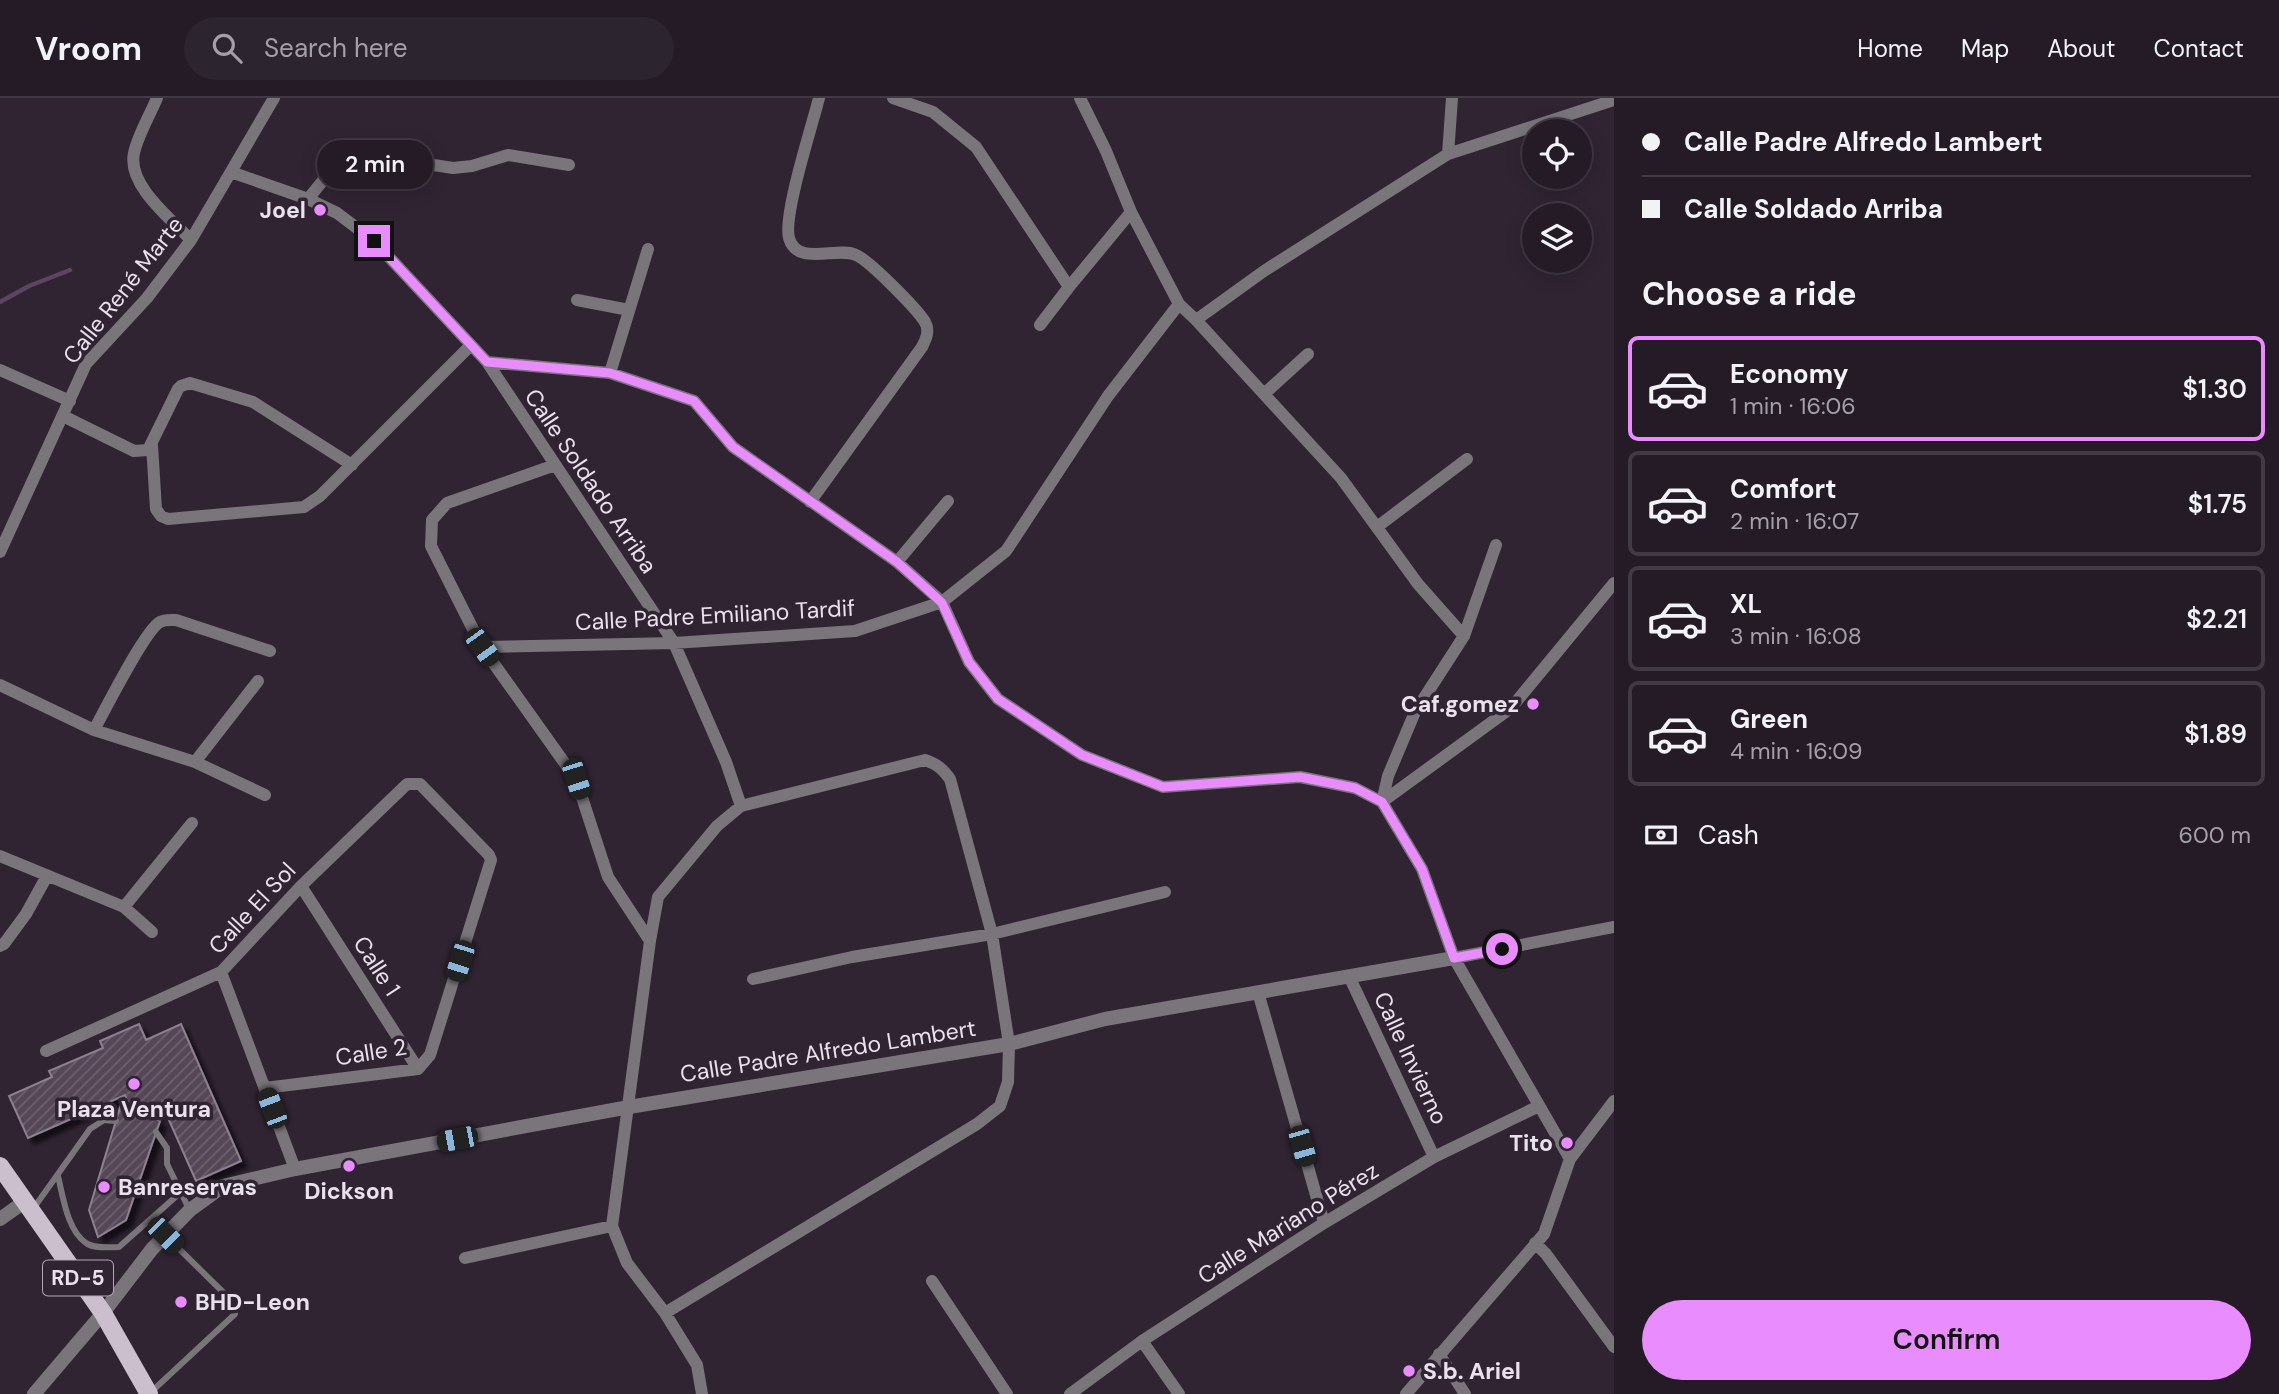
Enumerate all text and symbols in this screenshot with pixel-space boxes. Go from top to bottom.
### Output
search box [184,17,674,80]
text: Vroom [35,27,142,70]
icon: search [208,29,246,67]
text: Search here [264,31,408,65]
text: Home [1857,33,1923,64]
text: Map [1961,33,2009,64]
text: About [2047,33,2116,64]
text: Contact [2154,33,2244,64]
map controls [1522,119,1592,273]
button: locate [1522,119,1592,189]
text: Calle Padre Alfredo Lambert [1684,125,2043,159]
callout: 2 min [316,139,432,188]
text: 2 min [345,149,405,179]
text: Calle Soldado Arriba [1684,192,1943,226]
place label: Joel [260,195,306,225]
marker: Joel [312,202,328,218]
button: layers [1522,203,1592,273]
street label: Calle René Marte [56,210,190,370]
route end [358,225,390,257]
text: Choose a ride [1642,273,1857,315]
icon: car [1646,357,1709,420]
text: Economy [1730,357,1848,391]
text: $1.30 [2183,372,2247,406]
street label: Calle Soldado Arriba [518,383,664,579]
text: 1 min · 16:06 [1730,391,1856,421]
icon: car [1646,472,1709,535]
text: Comfort [1730,472,1836,506]
text: $1.75 [2188,487,2247,521]
text: 2 min · 16:07 [1730,506,1859,536]
icon: car [1646,587,1709,650]
text: XL [1730,587,1762,621]
street label: Calle Padre Emiliano Tardif [574,593,856,637]
text: $2.21 [2186,602,2247,636]
text: 3 min · 16:08 [1730,621,1862,651]
car [462,624,503,670]
place label: Caf.gomez [1401,689,1519,719]
marker: Caf.gomez [1525,696,1541,712]
icon: car [1646,702,1709,765]
text: Green [1730,702,1808,736]
text: $1.89 [2184,717,2247,751]
text: 4 min · 16:09 [1730,736,1863,766]
car [560,756,593,802]
icon: cash [1642,816,1680,854]
text: Cash [1698,818,1759,852]
text: 600 m [2178,820,2251,850]
street label: Calle El Sol [202,856,302,960]
street label: Calle 1 [347,930,407,1002]
route start [1486,933,1518,965]
car [444,938,477,984]
street label: Calle Invierno [1367,987,1455,1129]
street label: Calle Padre Alfredo Lambert [678,1013,978,1089]
street label: Calle 2 [333,1032,409,1072]
marker: Plaza Ventura [126,1076,142,1092]
car [255,1085,290,1131]
place label: Plaza Ventura [57,1094,211,1124]
car [1287,1123,1318,1169]
car [435,1125,480,1153]
place label: Tito [1509,1128,1553,1158]
marker: Tito [1559,1135,1575,1151]
street label: Calle Mariano Pérez [1192,1155,1384,1291]
marker: Dickson [341,1158,357,1174]
place label: Banreservas [118,1172,257,1202]
place label: Dickson [304,1176,394,1206]
marker: Banreservas [96,1179,112,1195]
car [143,1213,188,1257]
road number: RD-5 [43,1260,113,1296]
place label: BHD-Leon [195,1287,310,1317]
marker: BHD-Leon [173,1294,189,1310]
button: Confirm [1642,1300,2251,1380]
place label: S.b. Ariel [1423,1356,1521,1386]
marker: S.b. Ariel [1401,1363,1417,1379]

